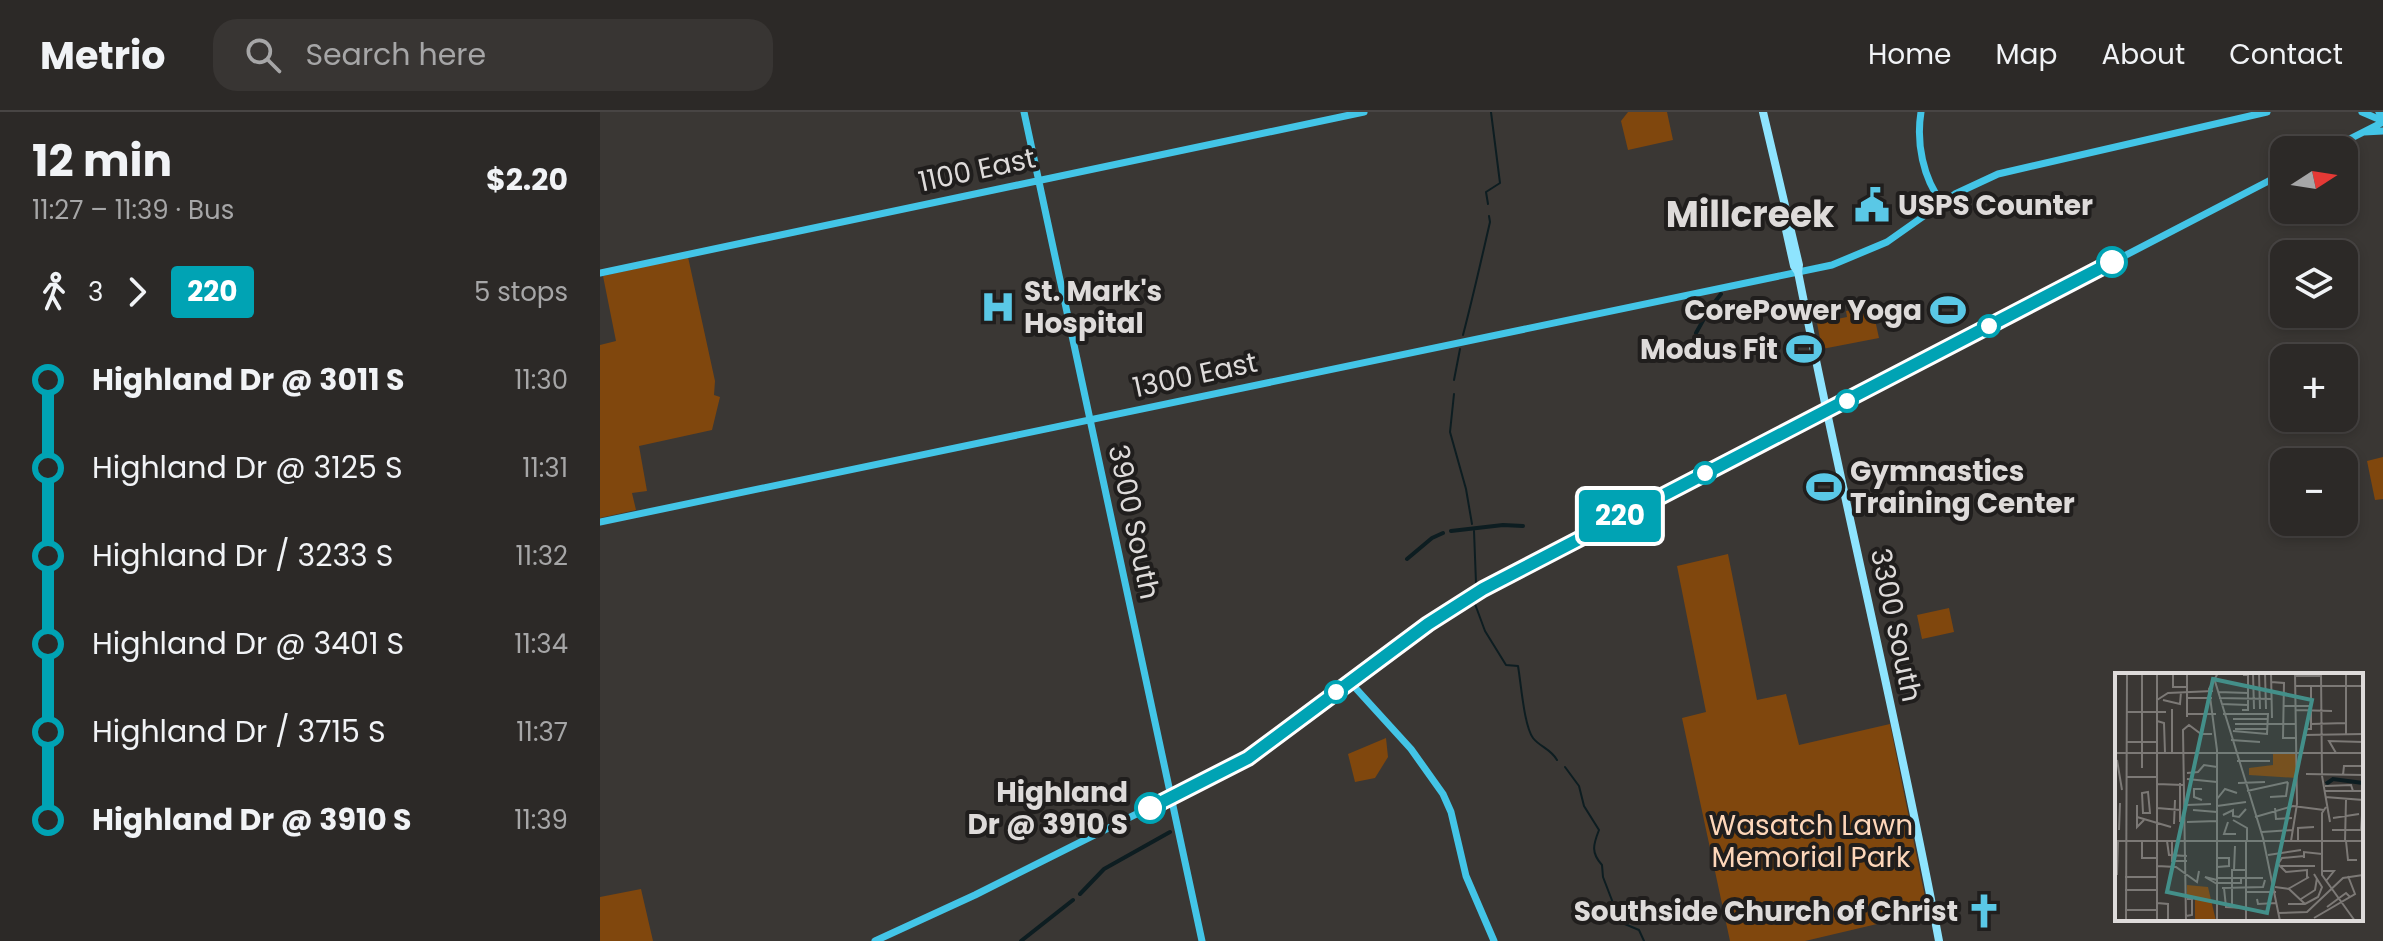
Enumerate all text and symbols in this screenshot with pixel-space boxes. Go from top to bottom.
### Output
search box [213,19,773,91]
text: Metrio [40,29,165,82]
icon: search [241,33,285,77]
text: Search here [305,33,486,76]
text: Home [1868,35,1951,74]
text: Map [1995,35,2057,74]
text: About [2101,35,2185,74]
text: Contact [2229,35,2343,74]
text: 12 min [32,130,172,191]
north arrow [2270,136,2358,224]
map controls [2270,136,2358,536]
street label: 1100 East [915,139,1039,201]
text: $2.20 [486,158,568,201]
public building icon: USPS Counter [1853,186,1891,224]
place label: USPS Counter [1898,186,2093,225]
district label: Millcreek [1666,189,1835,240]
text: 11:27 – 11:39 · Bus [32,192,234,228]
button: layers [2270,240,2358,328]
unlabelled marker [2097,247,2127,277]
icon: walk [32,270,76,314]
icon: forward [115,270,159,314]
text: 220 [187,272,238,311]
place label: St. Mark's Hospital [1024,272,1162,343]
text: 3 [88,274,103,310]
text: 5 stops [474,274,568,310]
hospital icon: St. Mark's Hospital [979,288,1017,326]
place label: CorePower Yoga [1684,291,1922,330]
sports icon: CorePower Yoga [1929,291,1967,329]
unlabelled marker [1978,315,2000,337]
place label: Modus Fit [1640,330,1778,369]
sports icon: Modus Fit [1785,330,1823,368]
street label: 1300 East [1129,343,1261,407]
button: + [2270,344,2358,432]
text: Highland Dr @ 3011 S [92,358,404,401]
text: 11:30 [514,362,568,398]
unlabelled marker [1836,390,1858,412]
street label: 3900 South [1099,441,1169,603]
text: Highland Dr @ 3125 S [92,446,403,489]
button: − [2270,448,2358,536]
text: 11:31 [522,450,568,486]
place label: Gymnastics Training Center [1850,452,2075,523]
unlabelled marker [1694,462,1716,484]
sports icon: Gymnastics Training Center [1805,468,1843,506]
line badge: 220 [1574,490,1666,542]
text: 220 [1595,496,1645,535]
text: Highland Dr / 3233 S [92,534,393,577]
text: 11:32 [516,538,568,574]
street label: 3300 South [1861,545,1931,705]
text: Highland Dr @ 3401 S [92,622,404,665]
text: 11:34 [514,626,568,662]
inset map [2115,673,2363,921]
unlabelled marker [1325,681,1347,703]
text: Highland Dr / 3715 S [92,710,386,753]
text: 11:37 [516,714,568,750]
place label: Highland Dr @ 3910 S [967,773,1128,844]
marker: Highland Dr @ 3910 S [1135,793,1165,823]
text: Highland Dr @ 3910 S [92,798,412,841]
text: 11:39 [514,802,568,838]
park label: Wasatch Lawn Memorial Park [1709,806,1913,877]
place label: Southside Church of Christ [1574,892,1958,931]
church icon: Southside Church of Christ [1965,892,2003,930]

